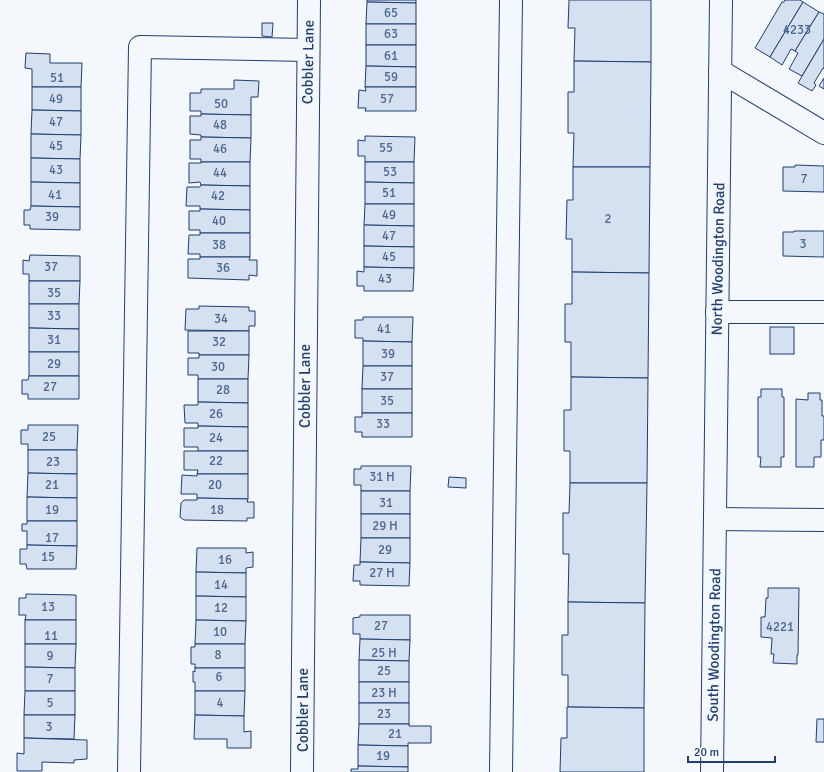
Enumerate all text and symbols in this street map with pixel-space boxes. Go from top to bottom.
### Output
house number: 65 [384,5,398,21]
street label: Cobbler Lane [298,20,318,104]
house number: 4233 [783,22,811,38]
house number: 63 [384,26,398,42]
house number: 61 [384,48,398,64]
house number: 59 [384,69,398,85]
house number: 51 [50,70,64,86]
house number: 49 [49,91,63,107]
house number: 57 [380,91,394,107]
house number: 50 [214,96,228,112]
house number: 47 [49,114,63,130]
house number: 48 [213,117,227,133]
house number: 45 [49,138,63,154]
house number: 55 [379,140,393,156]
house number: 46 [213,141,227,157]
house number: 43 [49,162,63,178]
house number: 53 [383,164,397,180]
house number: 44 [213,165,227,181]
house number: 7 [800,171,808,187]
street label: North Woodington Road [708,182,728,336]
house number: 51 [382,185,396,201]
house number: 41 [48,187,62,203]
house number: 42 [211,188,225,204]
house number: 49 [382,207,396,223]
house number: 39 [45,209,59,225]
house number: 2 [604,211,612,227]
house number: 40 [212,213,226,229]
house number: 47 [382,228,396,244]
house number: 3 [799,236,807,252]
house number: 38 [212,237,226,253]
house number: 45 [382,249,396,265]
house number: 37 [44,259,58,275]
house number: 36 [216,260,230,276]
house number: 43 [378,271,392,287]
house number: 35 [47,285,61,301]
house number: 33 [47,308,61,324]
house number: 34 [214,311,228,327]
house number: 41 [377,321,391,337]
house number: 31 [47,332,61,348]
house number: 32 [212,334,226,350]
street label: Cobbler Lane [296,344,314,428]
house number: 39 [381,346,395,362]
house number: 29 [47,356,61,372]
house number: 30 [211,359,225,375]
house number: 37 [380,369,394,385]
house number: 27 [43,379,57,395]
house number: 28 [216,382,230,398]
house number: 35 [380,393,394,409]
house number: 26 [209,406,223,422]
house number: 33 [376,416,390,432]
house number: 25 [42,429,56,445]
house number: 24 [209,430,223,446]
house number: 22 [209,453,223,469]
house number: 23 [46,454,60,470]
house number: 31 H [369,469,395,485]
house number: 21 [45,477,59,493]
house number: 20 [208,477,222,493]
house number: 31 [379,495,393,511]
house number: 19 [45,502,59,518]
house number: 18 [210,502,224,518]
house number: 29 H [372,518,398,534]
house number: 17 [45,530,59,546]
house number: 29 [378,542,392,558]
house number: 15 [41,549,55,565]
house number: 16 [218,552,232,568]
house number: 27 H [369,565,395,581]
street label: South Woodington Road [704,568,724,722]
house number: 14 [214,577,228,593]
house number: 13 [41,599,55,615]
house number: 12 [214,600,228,616]
house number: 27 [374,618,388,634]
house number: 4221 [766,619,794,635]
house number: 10 [213,624,227,640]
house number: 11 [44,628,58,644]
house number: 25 H [371,645,397,661]
house number: 8 [214,647,222,663]
house number: 9 [46,648,54,664]
house number: 25 [377,663,391,679]
street label: Cobbler Lane [294,668,312,752]
house number: 6 [215,669,223,685]
house number: 7 [46,671,54,687]
house number: 23 H [371,685,397,701]
house number: 5 [46,695,54,711]
house number: 4 [216,695,224,711]
house number: 23 [377,706,391,722]
house number: 3 [45,719,53,735]
house number: 21 [388,726,402,742]
scale bar [688,738,775,764]
text: 20 m [694,745,719,760]
house number: 19 [376,748,390,764]

